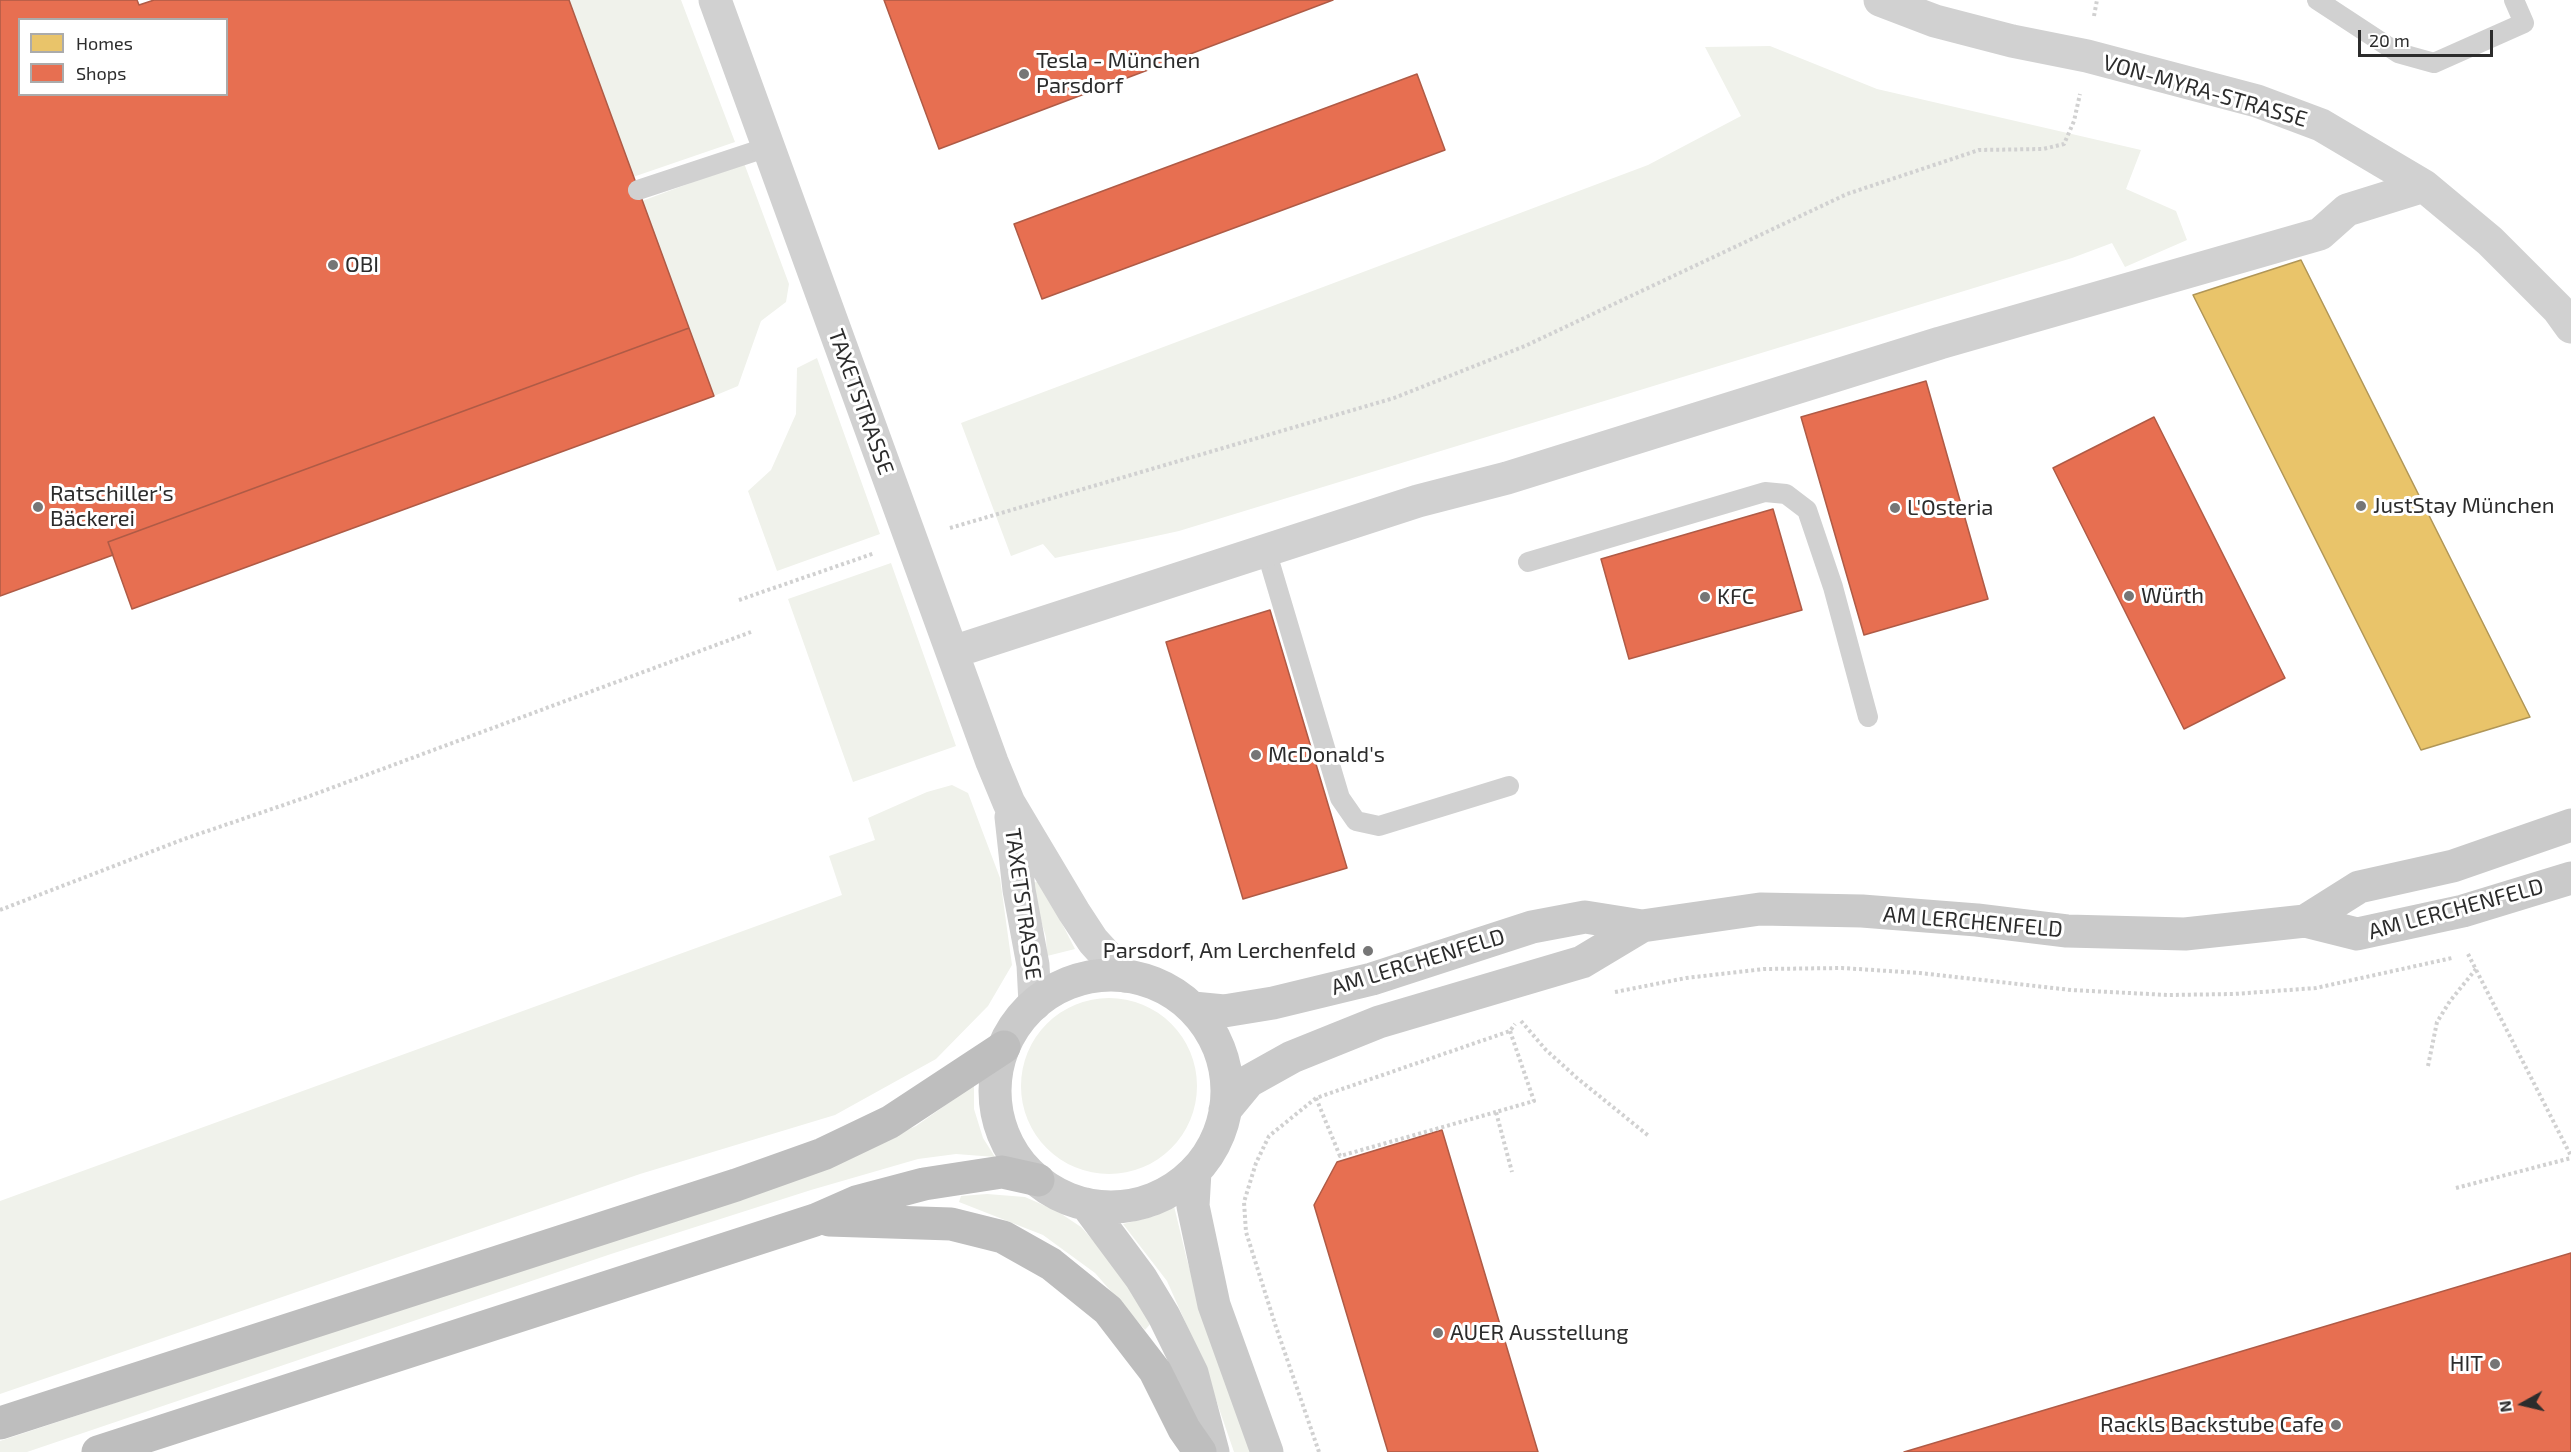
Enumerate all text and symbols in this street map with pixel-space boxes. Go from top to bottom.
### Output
legend [18,18,228,96]
scale bar [2361,18,2496,56]
text: 20 m [2369,29,2410,51]
text: Homes [76,32,133,54]
place label: Tesla - München Parsdorf [1036,48,1200,100]
street label: VON-MYRA-STRASSE [2100,49,2310,133]
text: Shops [76,62,126,84]
marker: Tesla - München Parsdorf [1017,67,1031,81]
place label: OBI [345,252,379,278]
marker: OBI [326,258,340,272]
street label: TAXETSTRASSE [822,326,900,478]
place label: Ratschiller's Bäckerei [50,481,174,532]
place label: JustStay München [2373,493,2555,519]
place label: L'Osteria [1907,495,1993,521]
marker: JustStay München [2354,499,2368,513]
marker: Ratschiller's Bäckerei [31,500,45,514]
marker: L'Osteria [1888,501,1902,515]
place label: Würth [2141,583,2204,609]
place label: KFC [1717,584,1754,610]
marker: Würth [2122,589,2136,603]
marker: KFC [1698,590,1712,604]
place label: McDonald's [1268,742,1385,768]
marker: McDonald's [1249,748,1263,762]
street label: TAXETSTRASSE [999,826,1047,982]
street label: AM LERCHENFELD [2366,873,2546,945]
street label: AM LERCHENFELD [1882,901,2064,943]
street label: AM LERCHENFELD [1328,923,1508,1001]
place label: Parsdorf, Am Lerchenfeld [1103,938,1356,964]
marker: Parsdorf, Am Lerchenfeld [1361,944,1375,958]
place label: AUER Ausstellung [1450,1320,1629,1346]
marker: AUER Ausstellung [1431,1326,1445,1340]
place label: HIT [2450,1351,2483,1377]
marker: HIT [2488,1357,2502,1371]
north arrow [2493,1374,2553,1434]
text: N [2494,1400,2515,1414]
place label: Rackls Backstube Cafe [2100,1412,2324,1438]
marker: Rackls Backstube Cafe [2329,1418,2343,1432]

